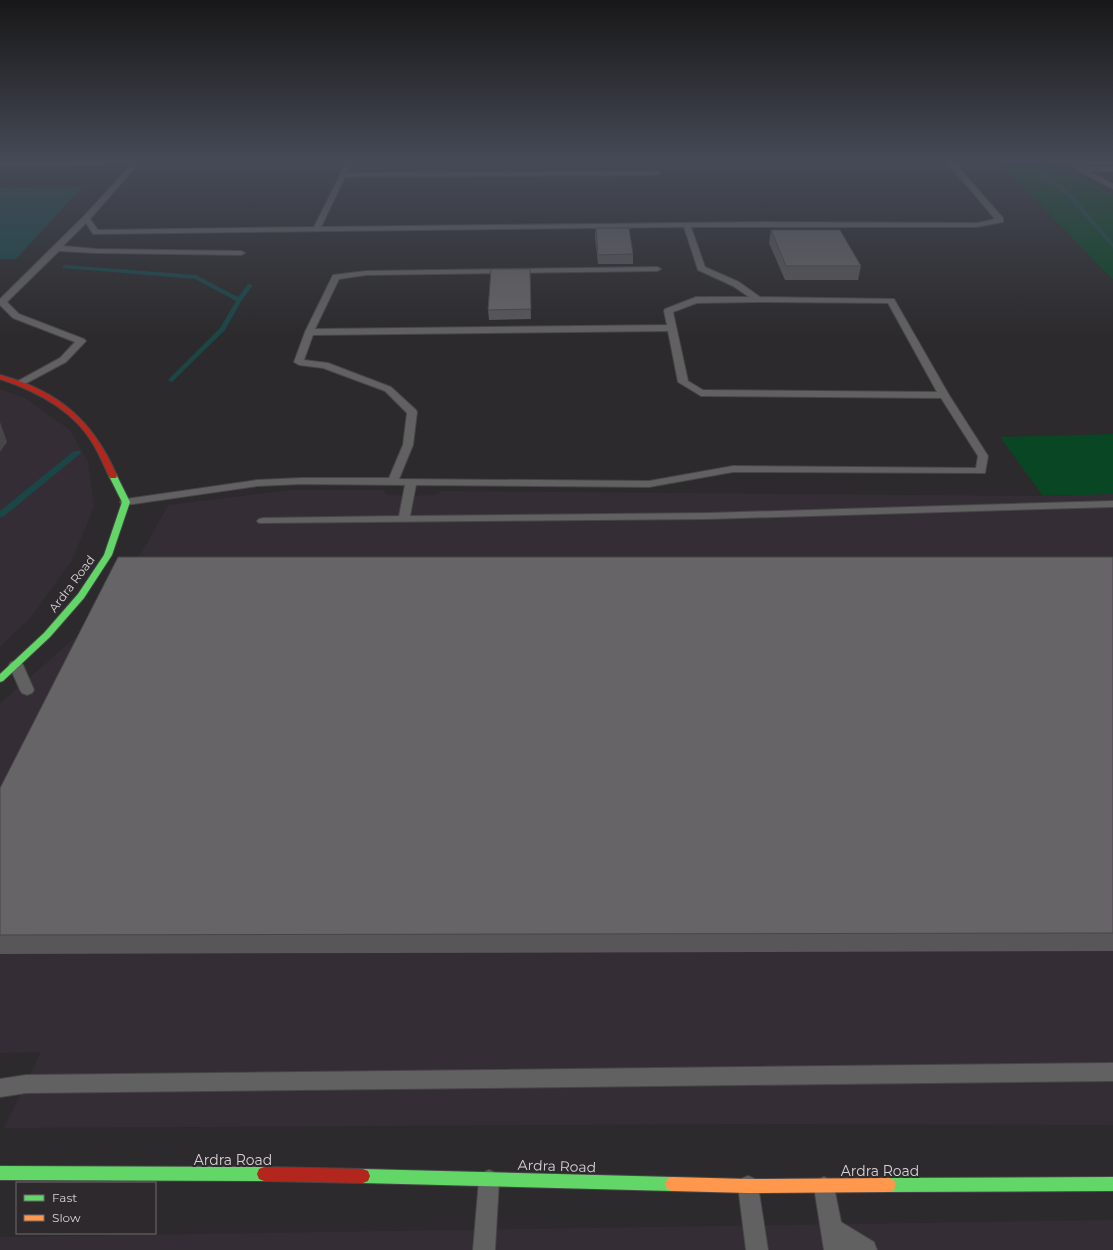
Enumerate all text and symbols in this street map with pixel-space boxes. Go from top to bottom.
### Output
street label: Ardra Road [45,552,98,615]
street label: Ardra Road [194,1151,272,1169]
street label: Ardra Road [517,1156,597,1176]
street label: Ardra Road [841,1162,919,1180]
legend [16,1182,156,1234]
text: Fast [52,1190,77,1205]
text: Slow [52,1210,81,1225]

